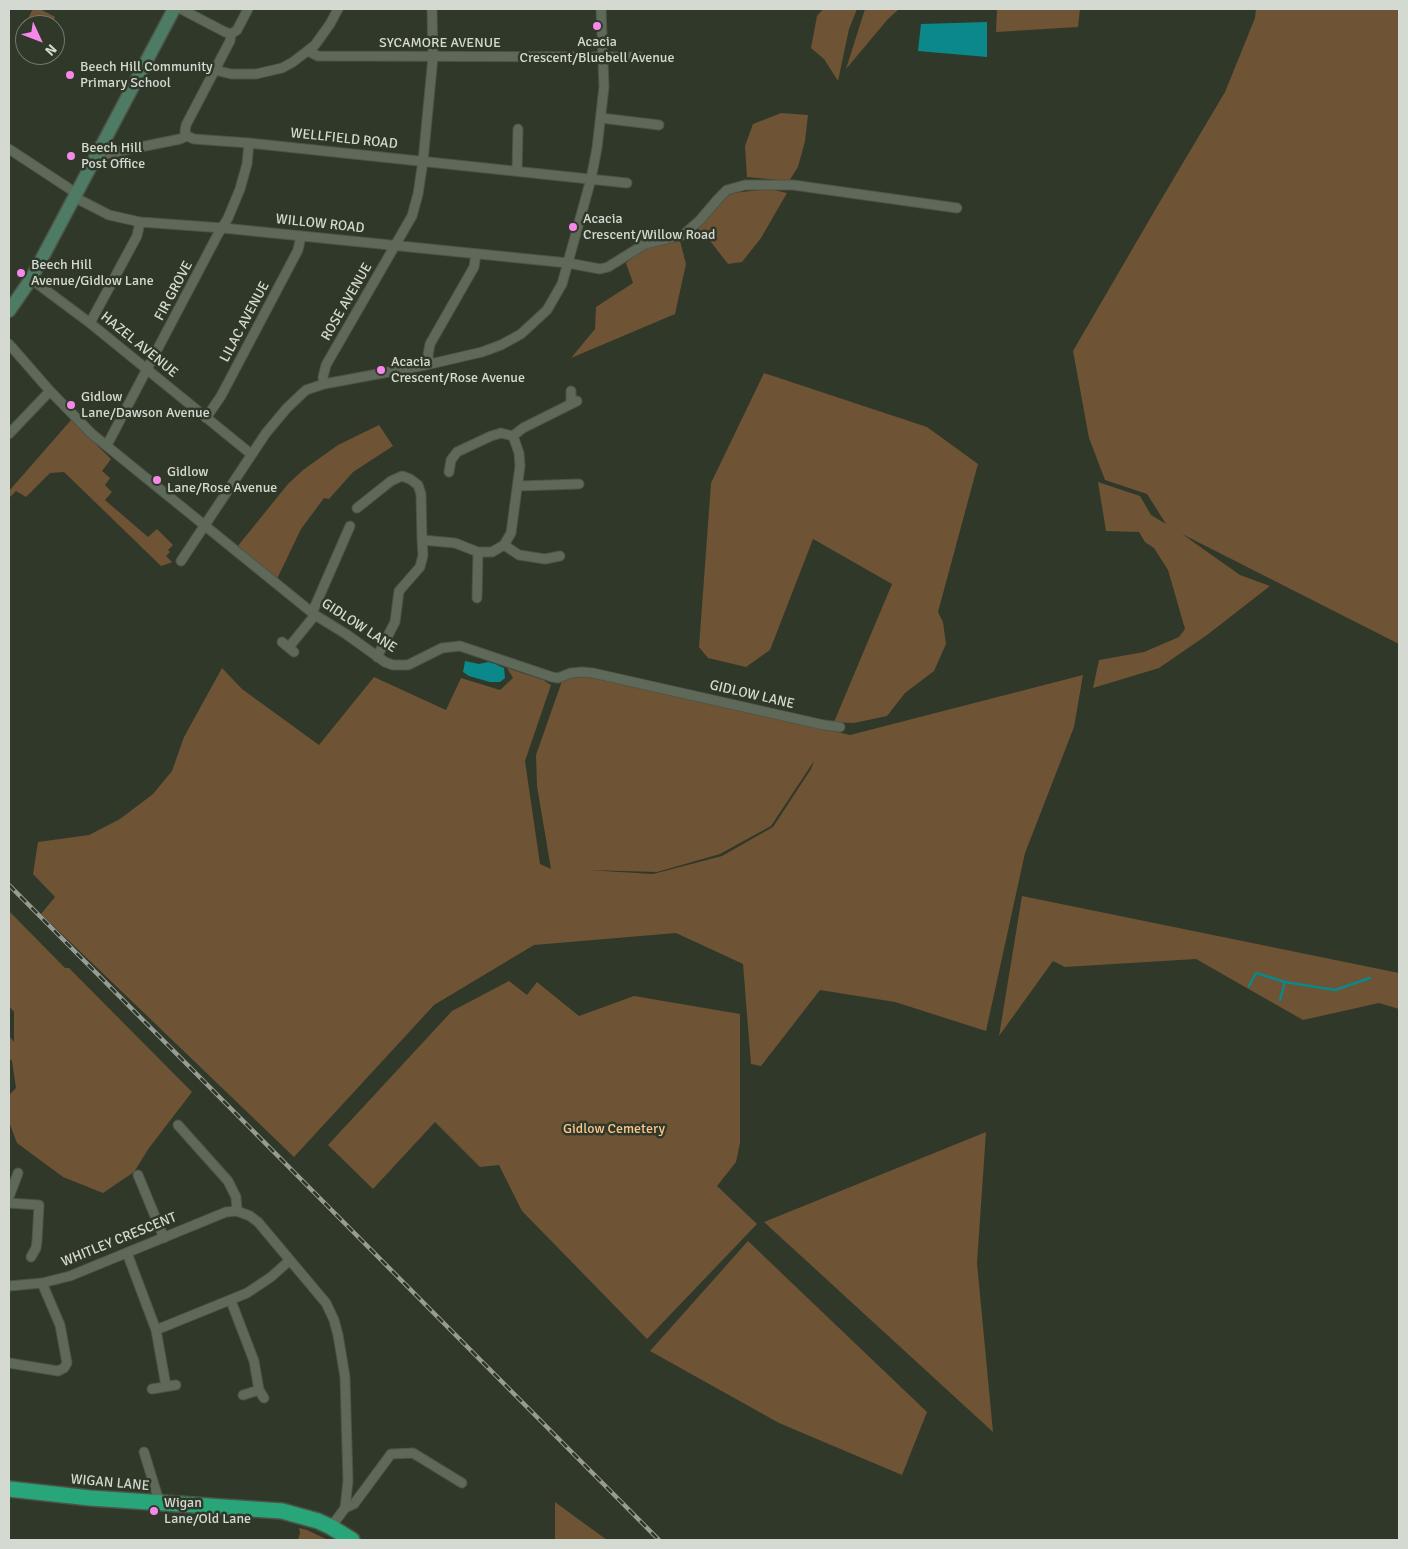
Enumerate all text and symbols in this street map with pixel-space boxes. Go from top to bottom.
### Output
north arrow [15,15,65,65]
marker: Acacia Crescent/Bluebell Avenue [591,20,603,32]
place label: Acacia Crescent/Bluebell Avenue [520,34,674,66]
street label: SYCAMORE AVENUE [379,35,501,51]
text: N [41,41,60,59]
place label: Beech Hill Community Primary School [80,59,213,92]
marker: Beech Hill Community Primary School [64,69,76,81]
street label: WELLFIELD ROAD [290,125,398,153]
place label: Beech Hill Post Office [81,140,145,172]
marker: Beech Hill Post Office [65,150,77,162]
street label: WILLOW ROAD [275,211,365,237]
place label: Acacia Crescent/Willow Road [583,211,715,243]
marker: Acacia Crescent/Willow Road [567,221,579,233]
place label: Beech Hill Avenue/Gidlow Lane [31,257,154,290]
street label: FIR GROVE [151,258,197,324]
street label: ROSE AVENUE [318,260,376,344]
marker: Beech Hill Avenue/Gidlow Lane [15,267,27,279]
street label: LILAC AVENUE [217,279,273,365]
street label: HAZEL AVENUE [97,309,181,381]
place label: Acacia Crescent/Rose Avenue [391,354,525,387]
marker: Acacia Crescent/Rose Avenue [375,364,387,376]
place label: Gidlow Lane/Dawson Avenue [81,389,210,422]
marker: Gidlow Lane/Dawson Avenue [65,399,77,411]
place label: Gidlow Lane/Rose Avenue [167,464,277,497]
marker: Gidlow Lane/Rose Avenue [151,474,163,486]
street label: GIDLOW LANE [318,595,400,657]
street label: GIDLOW LANE [708,677,796,713]
park label: Gidlow Cemetery [563,1121,665,1137]
street label: WHITLEY CRESCENT [59,1209,179,1271]
street label: WIGAN LANE [70,1471,150,1495]
place label: Wigan Lane/Old Lane [164,1495,251,1528]
marker: Wigan Lane/Old Lane [148,1505,160,1517]

